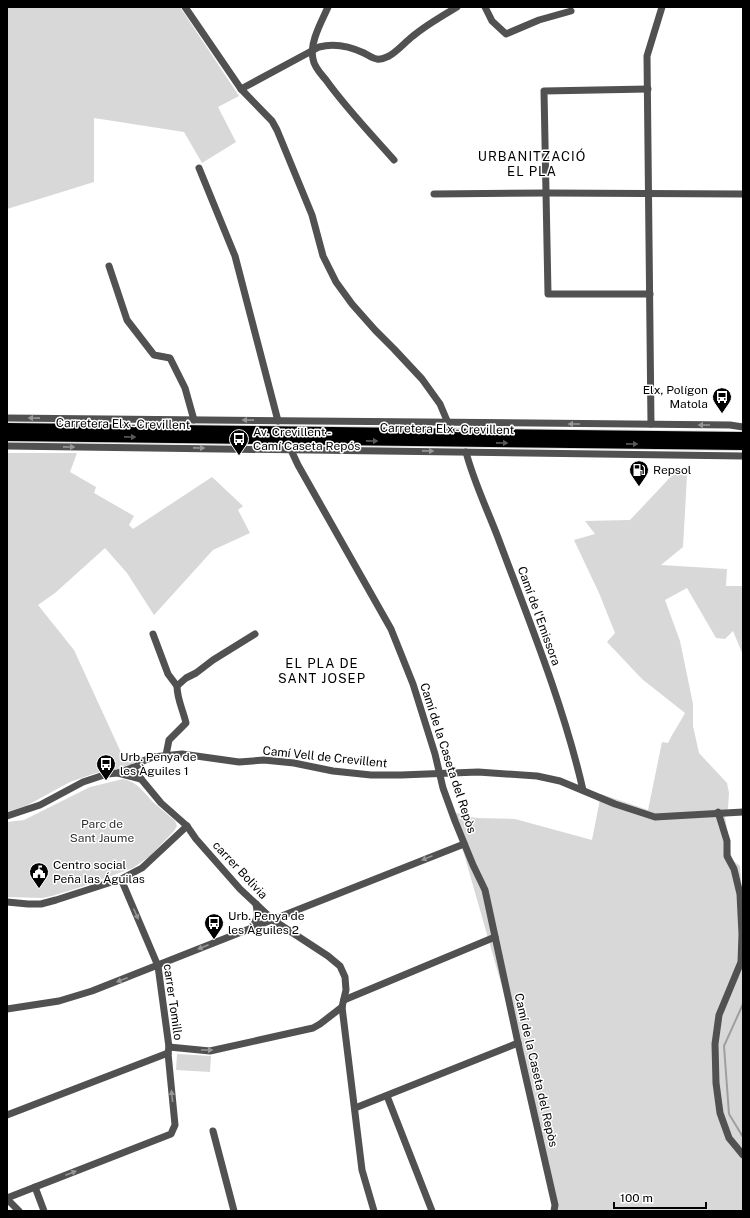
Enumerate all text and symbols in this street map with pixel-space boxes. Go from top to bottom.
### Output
district label: URBANITZACIÓ EL PLA [478,148,586,179]
place label: Elx, Polígon Matola [643,383,708,411]
bus stop icon: Elx, Polígon Matola [711,386,733,414]
one-way arrow [27,415,40,421]
street label: Carretera Elx - Crevillent [56,416,191,432]
one-way arrow [241,417,254,423]
street label: Carretera Elx - Crevillent [380,421,515,437]
one-way arrow [567,421,580,427]
one-way arrow [697,422,710,428]
place label: Av. Crevillent - Camí Caseta Repós [253,425,360,453]
bus stop icon: Av. Crevillent - Camí Caseta Repós [228,428,250,456]
one-way arrow [124,434,136,441]
one-way arrow [366,438,379,444]
one-way arrow [496,440,509,446]
one-way arrow [626,441,639,447]
one-way arrow [63,444,76,450]
one-way arrow [193,445,205,452]
one-way arrow [422,448,434,455]
fuel station icon: Repsol [628,459,650,487]
place label: Repsol [653,463,692,477]
street label: Camí de l'Emissora [515,565,563,667]
district label: EL PLA DE SANT JOSEP [278,656,366,686]
street label: Camí de la Caseta del Repòs [417,681,479,835]
street label: Camí Vell de Crevillent [262,743,388,771]
place label: Urb. Penya de les Àguiles 1 [120,750,197,778]
bus stop icon: Urb. Penya de les Àguiles 1 [95,753,117,781]
park label: Parc de Sant Jaume [70,817,134,845]
street label: carrer Bolivia [210,838,270,902]
one-way arrow [422,855,433,861]
place label: Centro social Peña las Águilas [53,858,145,886]
public building icon: Centro social Peña las Águilas [28,861,50,889]
one-way arrow [133,909,139,920]
place label: Urb. Penya de les Àguiles 2 [228,909,305,937]
bus stop icon: Urb. Penya de les Àguiles 2 [203,912,225,940]
one-way arrow [197,945,209,951]
street label: carrer Tomillo [161,963,185,1041]
one-way arrow [116,977,128,983]
street label: Camí de la Caseta del Repòs [511,992,561,1148]
one-way arrow [201,1047,214,1053]
one-way arrow [169,1090,176,1102]
one-way arrow [66,1170,78,1176]
scale bar [614,1184,706,1210]
text: 100 m [620,1191,653,1205]

